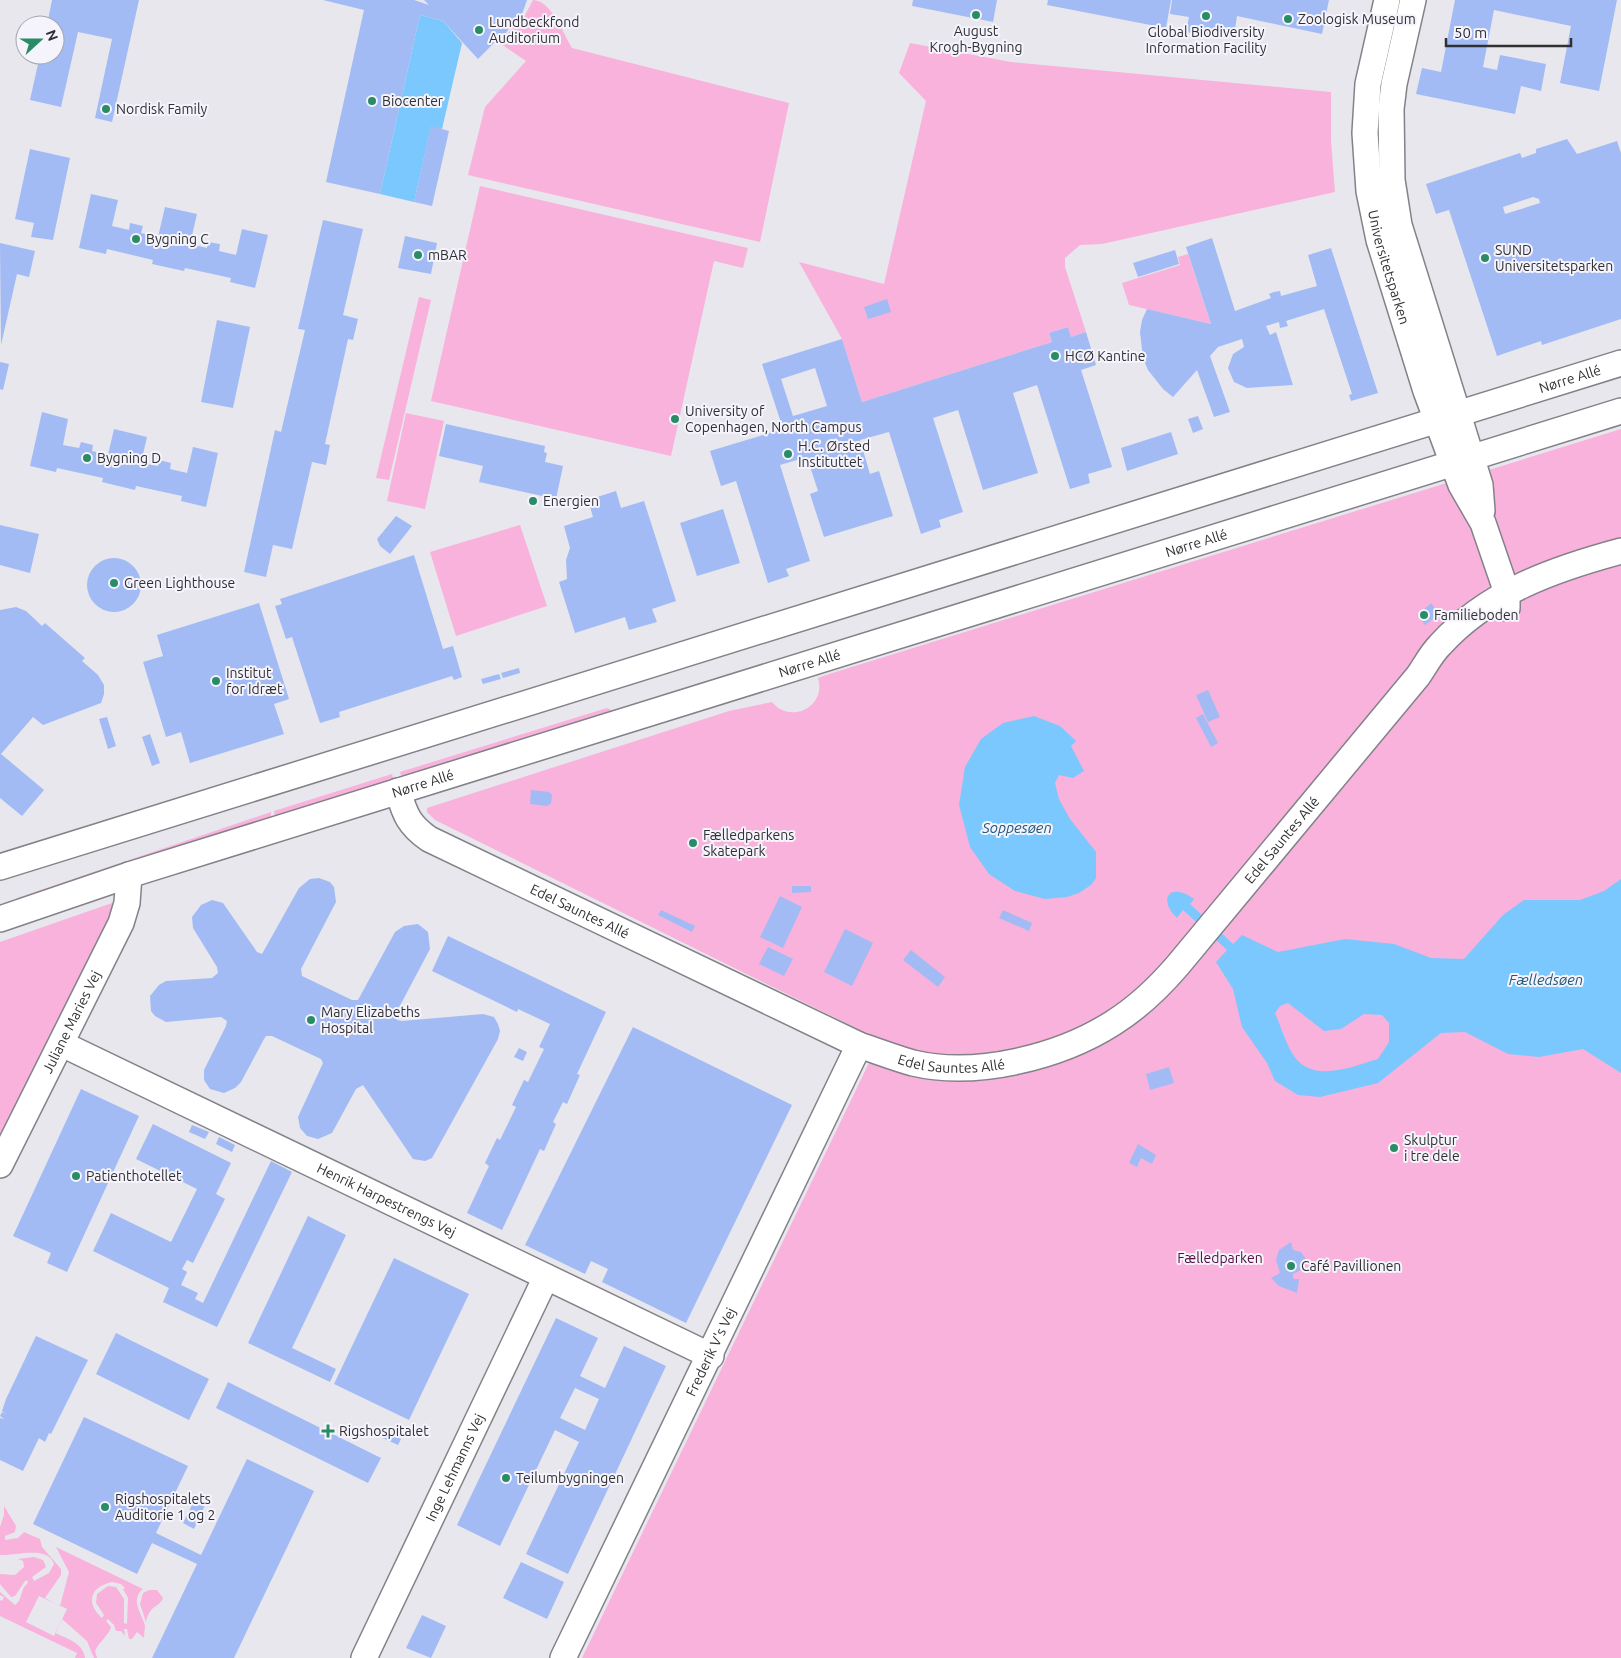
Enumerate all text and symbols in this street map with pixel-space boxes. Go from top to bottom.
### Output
marker: August Krogh-Bygning [970,9,982,21]
marker: Global Biodiversity Information Facility [1200,10,1212,22]
place label: Zoologisk Museum [1298,11,1416,27]
marker: Zoologisk Museum [1282,13,1294,25]
place label: Lundbeckfond Auditorium [489,14,580,46]
north arrow [15,15,65,65]
scale bar [1446,15,1571,47]
place label: August Krogh-Bygning [929,23,1023,55]
marker: Lundbeckfond Auditorium [473,24,485,36]
place label: Global Biodiversity Information Facility [1145,24,1267,56]
text: 50 m [1454,24,1487,41]
text: N [43,28,61,43]
place label: Biocenter [382,93,444,109]
marker: Biocenter [366,95,378,107]
place label: Nordisk Family [116,101,208,117]
marker: Nordisk Family [100,103,112,115]
street label: Universitetsparken [1365,208,1413,326]
place label: Bygning C [146,231,209,247]
marker: Bygning C [130,233,142,245]
place label: SUND Universitetsparken [1495,242,1613,274]
place label: mBAR [428,247,467,263]
marker: mBAR [412,249,424,261]
marker: SUND Universitetsparken [1479,252,1491,264]
place label: HCØ Kantine [1065,348,1146,364]
marker: HCØ Kantine [1049,350,1061,362]
street label: Nørre Allé [1537,362,1603,396]
place label: University of Copenhagen, North Campus [685,403,862,435]
marker: University of Copenhagen, North Campus [669,413,681,425]
place label: H.C. Ørsted Instituttet [798,438,870,470]
marker: H.C. Ørsted Instituttet [782,448,794,460]
place label: Bygning D [97,450,161,466]
marker: Bygning D [81,452,93,464]
place label: Energien [543,493,599,509]
marker: Energien [527,495,539,507]
street label: Nørre Allé [1163,526,1229,560]
place label: Green Lighthouse [124,575,235,591]
marker: Green Lighthouse [108,577,120,589]
place label: Familieboden [1434,607,1519,623]
marker: Familieboden [1418,609,1430,621]
street label: Nørre Allé [777,646,842,680]
place label: Institut for Idræt [226,665,283,697]
marker: Institut for Idræt [210,675,222,687]
street label: Nørre Allé [390,766,456,801]
street label: Edel Sauntes Allé [1241,793,1322,887]
water label: Soppesøen [981,819,1052,836]
place label: Fælledparkens Skatepark [703,827,794,859]
marker: Fælledparkens Skatepark [687,837,699,849]
street label: Edel Sauntes Allé [528,881,632,942]
street label: Juliane Maries Vej [39,968,104,1076]
water label: Fælledsøen [1509,971,1583,988]
place label: Mary Elizabeths Hospital [321,1004,420,1036]
marker: Mary Elizabeths Hospital [305,1014,317,1026]
street label: Edel Sauntes Allé [896,1051,1006,1076]
place label: Skulptur i tre dele [1404,1132,1460,1164]
marker: Skulptur i tre dele [1388,1142,1400,1154]
street label: Henrik Harpestrengs Vej [314,1160,459,1240]
place label: Patienthotellet [86,1168,182,1184]
marker: Patienthotellet [70,1170,82,1182]
park label: Fælledparken [1177,1250,1263,1266]
place label: Café Pavillionen [1301,1258,1401,1274]
marker: Café Pavillionen [1285,1260,1297,1272]
street label: Frederik V's Vej [683,1305,739,1399]
street label: Inge Lehmanns Vej [422,1411,488,1524]
place label: Rigshospitalet [339,1423,429,1439]
marker: Rigshospitalet [321,1424,335,1438]
place label: Teilumbygningen [516,1470,624,1486]
marker: Teilumbygningen [500,1472,512,1484]
place label: Rigshospitalets Auditorie 1 og 2 [115,1491,215,1523]
marker: Rigshospitalets Auditorie 1 og 2 [99,1501,111,1513]

